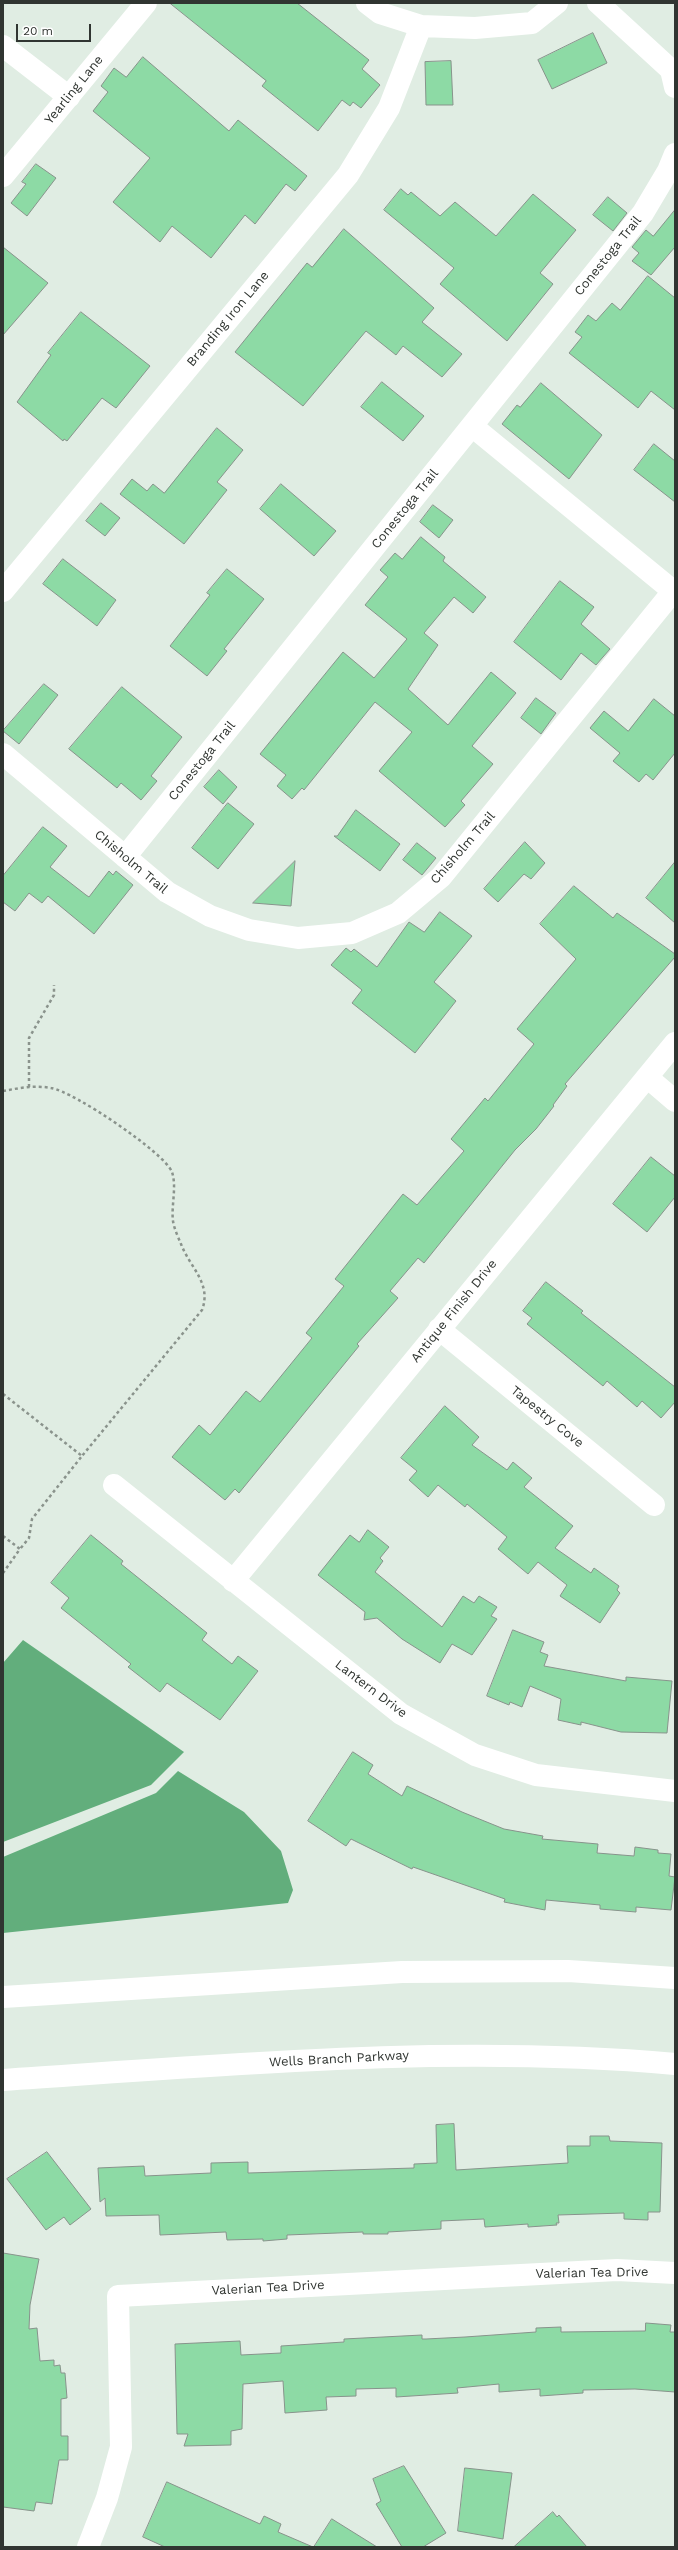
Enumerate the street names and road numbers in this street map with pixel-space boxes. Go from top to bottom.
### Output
street label: Yearling Lane [41,52,107,128]
street label: Conestoga Trail [571,213,645,299]
street label: Branding Iron Lane [184,268,272,370]
street label: Conestoga Trail [368,466,442,552]
street label: Conestoga Trail [165,718,239,804]
street label: Chisholm Trail [427,809,499,887]
street label: Chisholm Trail [91,827,171,897]
street label: Antique Finish Drive [408,1256,500,1366]
street label: Tapestry Cove [507,1383,587,1451]
street label: Lantern Drive [332,1657,410,1721]
street label: Wells Branch Parkway [269,2048,409,2070]
street label: Valerian Tea Drive [535,2264,649,2282]
street label: Valerian Tea Drive [211,2277,325,2299]

